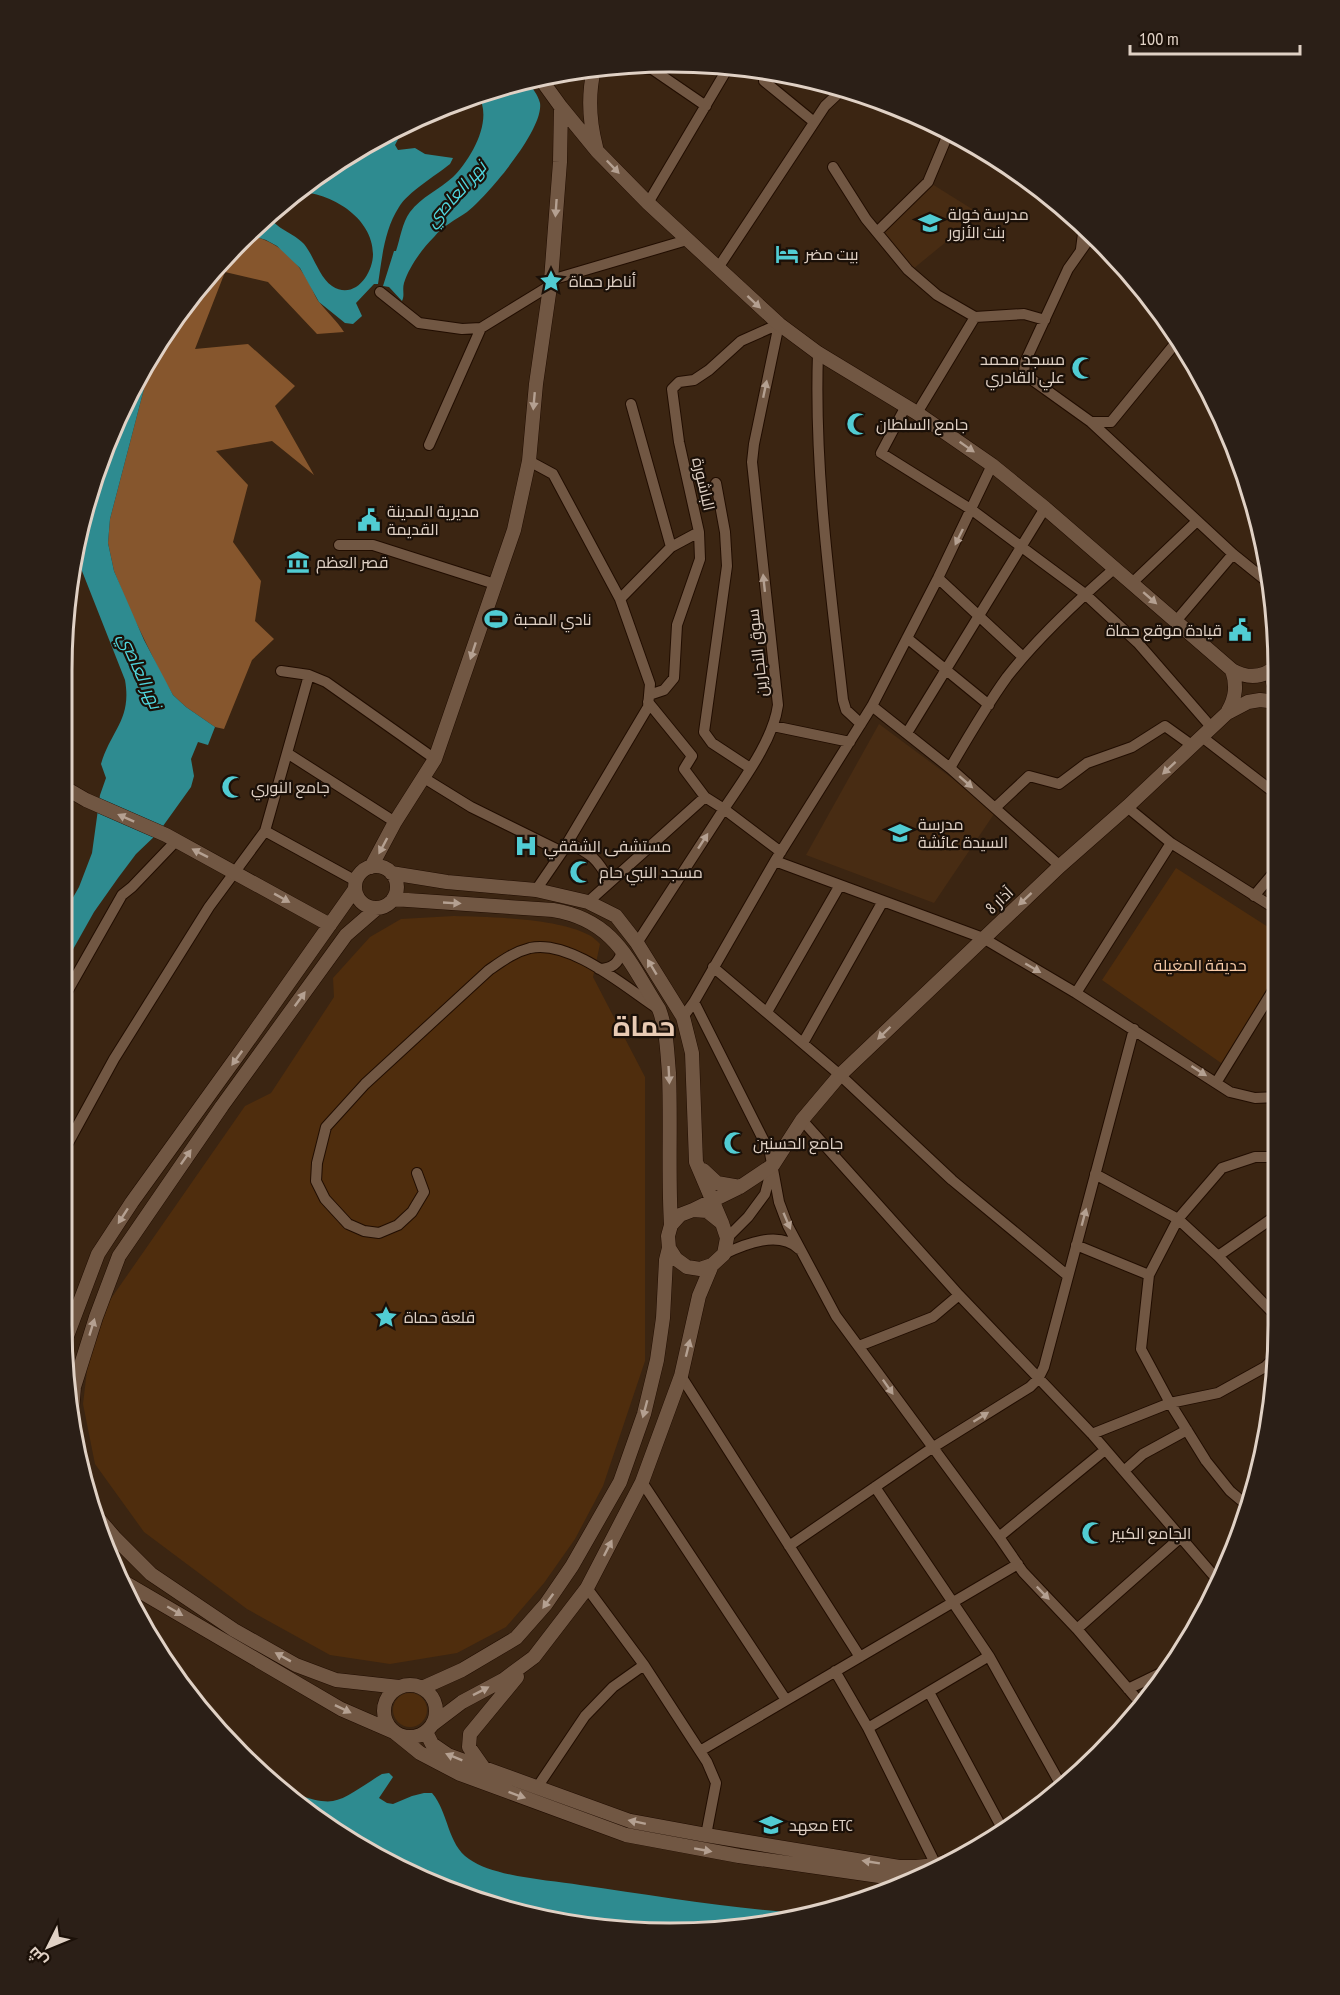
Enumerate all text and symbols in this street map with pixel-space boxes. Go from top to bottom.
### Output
scale bar [1130,18,1300,56]
text: 100 m [1139,27,1179,50]
water label: نهر العاصي [420,154,495,233]
one-way arrow [606,160,620,174]
one-way arrow [552,198,561,217]
place label: مدرسة خولة بنت الأزور [947,204,1029,242]
school or university icon: مدرسة خولة بنت الأزور [917,210,943,236]
hotel icon: بيت مضر [774,241,800,267]
place label: بيت مضر [804,244,859,264]
place icon: أناطر حماة [538,268,564,294]
place label: أناطر حماة [569,271,636,291]
one-way arrow [747,295,762,309]
place label: مسجد محمد علي القادري [980,349,1065,391]
mosque icon: مسجد محمد علي القادري [1070,355,1096,381]
one-way arrow [761,380,770,399]
one-way arrow [529,392,539,411]
mosque icon: جامع السلطان [845,411,871,437]
place label: جامع السلطان [876,414,968,436]
one-way arrow [959,441,975,452]
street label: الباشورة [688,455,720,513]
place label: مديرية المدينة القديمة [387,501,479,539]
public building icon: مديرية المدينة القديمة [356,507,382,533]
one-way arrow [954,528,964,545]
museum icon: قصر العظم [285,549,311,575]
place label: قصر العظم [316,552,388,574]
one-way arrow [759,573,769,592]
one-way arrow [1142,591,1157,604]
sports icon: نادي المحبة [483,606,509,632]
street label: سوق النجارين [742,608,773,698]
place label: نادي المحبة [514,609,592,633]
public building icon: قيادة موقع حماة [1227,617,1253,643]
place label: قيادة موقع حماة [1106,620,1222,642]
water label: نهر العاصي [111,629,168,716]
one-way arrow [468,642,477,660]
one-way arrow [1162,761,1177,775]
mosque icon: جامع النوري [220,774,246,800]
one-way arrow [958,775,973,788]
place label: جامع النوري [251,777,330,801]
one-way arrow [117,813,134,822]
place label: مدرسة السيدة عائشة [918,814,1008,852]
school or university icon: مدرسة السيدة عائشة [887,820,913,846]
one-way arrow [698,832,709,849]
hospital icon: مستشفى الشققي [513,833,539,859]
place label: مستشفى الشققي [544,836,671,860]
one-way arrow [378,837,387,854]
one-way arrow [191,849,209,859]
mosque icon: مسجد النبي حام [568,859,594,885]
place label: مسجد النبي حام [599,862,703,886]
street label: 8 آذار [981,882,1018,918]
one-way arrow [1018,892,1033,905]
one-way arrow [274,893,291,903]
one-way arrow [442,898,461,908]
park label: حديقة المغيلة [1153,955,1247,975]
one-way arrow [647,959,658,975]
one-way arrow [1025,963,1042,973]
one-way arrow [293,991,305,1006]
district label: حماة [613,1007,675,1044]
one-way arrow [877,1026,891,1040]
one-way arrow [231,1050,243,1065]
one-way arrow [664,1066,673,1085]
one-way arrow [1190,1066,1207,1077]
mosque icon: جامع الحسنين [722,1130,748,1156]
place label: جامع الحسنين [753,1133,843,1155]
one-way arrow [180,1150,192,1166]
one-way arrow [117,1208,128,1224]
one-way arrow [1079,1208,1089,1226]
one-way arrow [782,1213,792,1231]
place icon: قلعة حماة [373,1304,399,1330]
place label: قلعة حماة [404,1307,475,1327]
one-way arrow [88,1318,97,1336]
one-way arrow [683,1339,693,1357]
one-way arrow [882,1378,894,1394]
one-way arrow [640,1400,649,1418]
one-way arrow [973,1412,989,1423]
mosque icon: الجامع الكبير [1080,1520,1106,1546]
place label: الجامع الكبير [1110,1523,1191,1545]
one-way arrow [603,1539,613,1556]
one-way arrow [1036,1585,1049,1600]
one-way arrow [542,1592,554,1608]
one-way arrow [167,1605,183,1616]
one-way arrow [274,1652,291,1662]
one-way arrow [473,1687,490,1696]
one-way arrow [335,1704,352,1714]
one-way arrow [445,1752,463,1761]
one-way arrow [508,1790,526,1800]
school or university icon: معهد ETC [758,1812,784,1838]
place label: معهد ETC [789,1815,853,1836]
one-way arrow [628,1817,647,1826]
one-way arrow [694,1846,713,1855]
one-way arrow [861,1857,880,1866]
north arrow [18,1917,78,1977]
text: ش [23,1943,51,1972]

